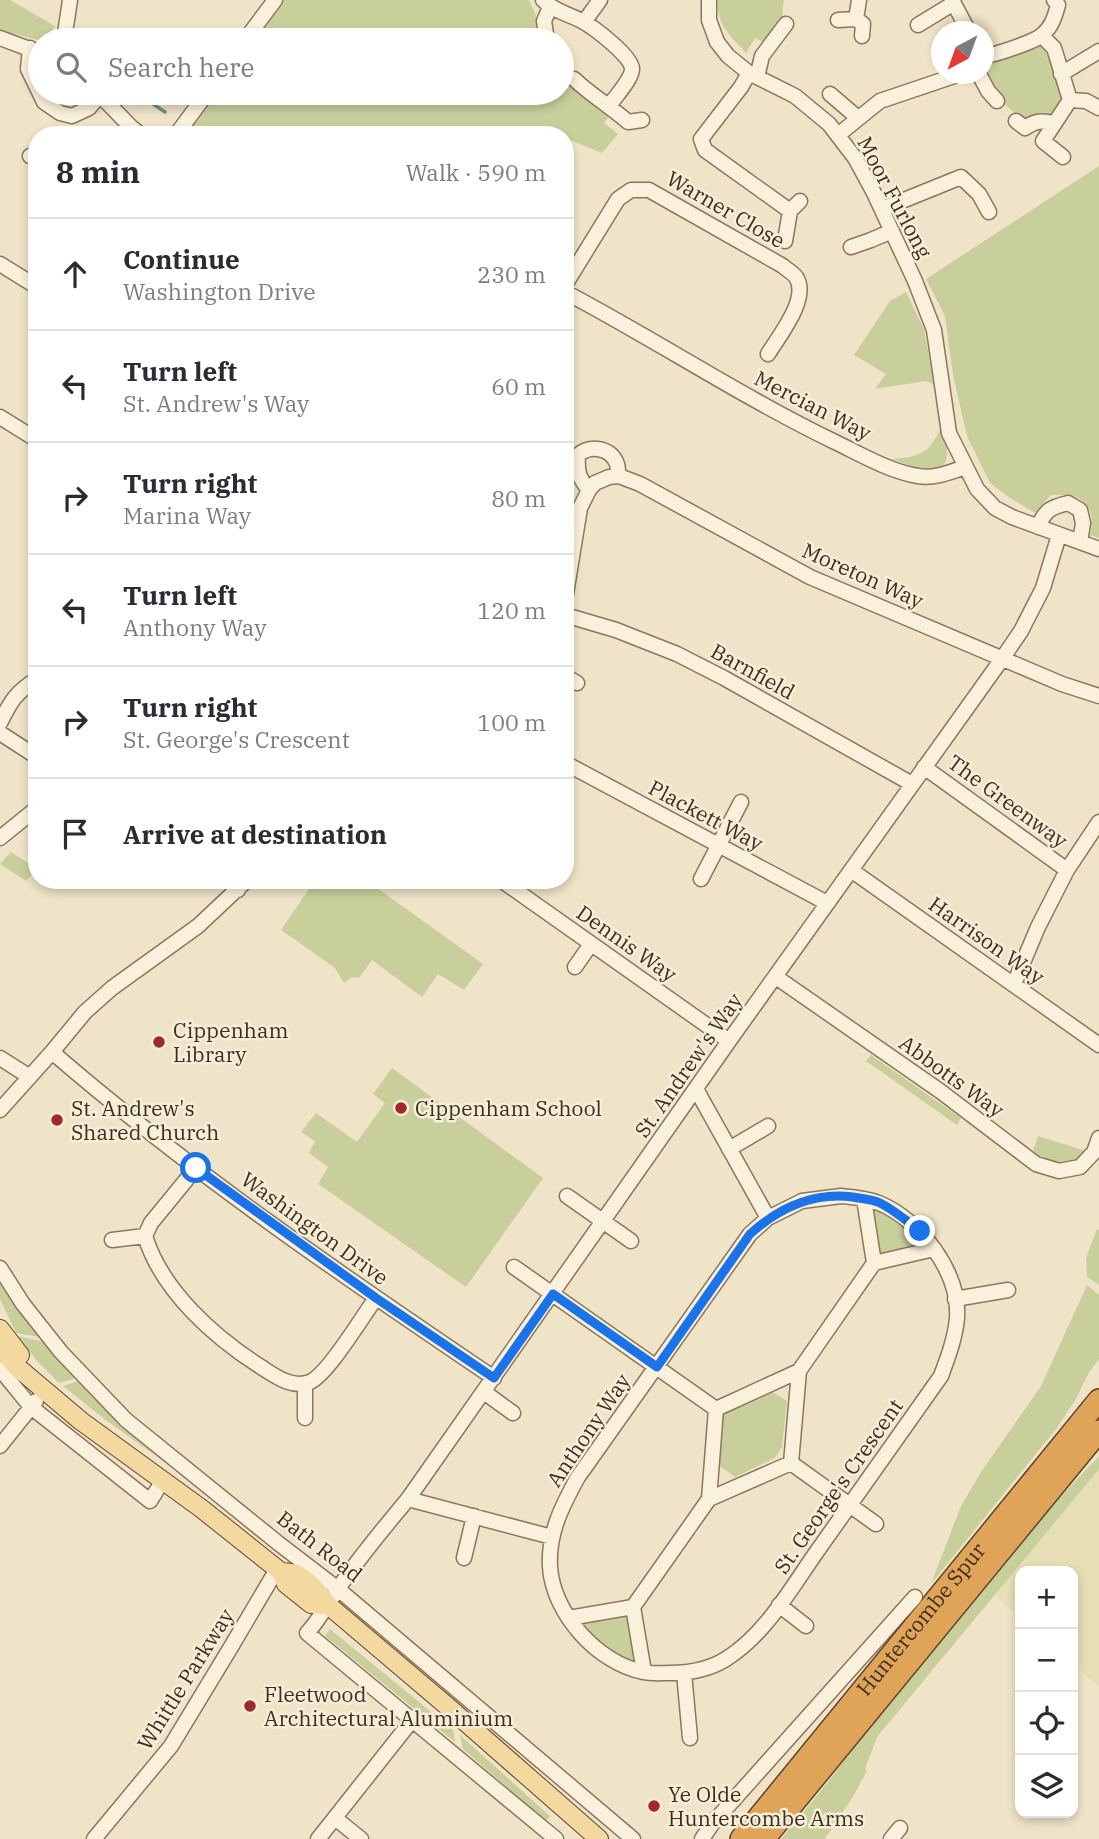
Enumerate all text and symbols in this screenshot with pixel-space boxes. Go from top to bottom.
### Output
north arrow [931,21,994,84]
search box [28,28,574,105]
icon: search [52,48,90,86]
text: Search here [108,50,254,84]
street label: Moor Furlong [851,131,939,263]
text: 8 min [56,152,140,191]
text: Walk · 590 m [405,157,546,187]
street label: Warner Close [662,164,790,254]
text: Continue [123,242,240,276]
icon: ahead [56,255,94,293]
text: 230 m [477,259,546,289]
text: Washington Drive [123,276,316,306]
text: Turn left [123,354,237,388]
street label: Mercian Way [750,364,877,447]
icon: left [56,367,94,405]
text: 60 m [491,371,546,401]
text: St. Andrew's Way [123,388,309,418]
text: Turn right [123,466,257,500]
icon: right [56,479,94,517]
text: 80 m [491,483,546,513]
text: Marina Way [123,500,251,530]
street label: Moreton Way [798,536,929,615]
text: Turn left [123,578,237,612]
icon: left [56,591,94,629]
text: 120 m [477,595,546,625]
text: Anthony Way [123,612,266,642]
street label: Barnfield [706,636,800,706]
text: Turn right [123,690,257,724]
icon: right [56,703,94,741]
text: 100 m [477,707,546,737]
text: St. George's Crescent [123,724,350,754]
street label: The Greenway [942,748,1074,854]
street label: Plackett Way [644,773,769,857]
icon: arrive [56,815,94,853]
text: Arrive at destination [123,817,387,851]
street label: Harrison Way [924,890,1051,991]
street label: Dennis Way [571,898,683,988]
street label: St. Andrew's Way [628,987,749,1143]
place label: Cippenham Library [173,1016,288,1068]
street label: Abbotts Way [894,1029,1011,1124]
marker: Cippenham Library [151,1034,167,1050]
place label: St. Andrew's Shared Church [71,1094,219,1146]
place label: Cippenham School [415,1094,602,1122]
marker: Cippenham School [393,1100,409,1116]
marker: St. Andrew's Shared Church [49,1112,65,1128]
route start [180,1152,211,1183]
street label: Washington Drive [236,1165,394,1291]
route end [904,1215,935,1246]
street label: Anthony Way [540,1367,637,1492]
street label: St. George's Crescent [767,1393,909,1579]
street label: Bath Road [272,1504,369,1588]
street label: Huntercombe Spur [850,1536,992,1701]
map controls [1015,1566,1078,1818]
button: + [1015,1566,1078,1629]
street label: Whittle Parkway [130,1602,240,1755]
button: − [1015,1629,1078,1692]
place label: Fleetwood Architectural Aluminium [264,1680,513,1732]
button: locate [1015,1692,1078,1755]
marker: Fleetwood Architectural Aluminium [242,1698,258,1714]
button: layers [1015,1755,1078,1818]
place label: Ye Olde Huntercombe Arms [668,1780,864,1832]
marker: Ye Olde Huntercombe Arms [646,1798,662,1814]

